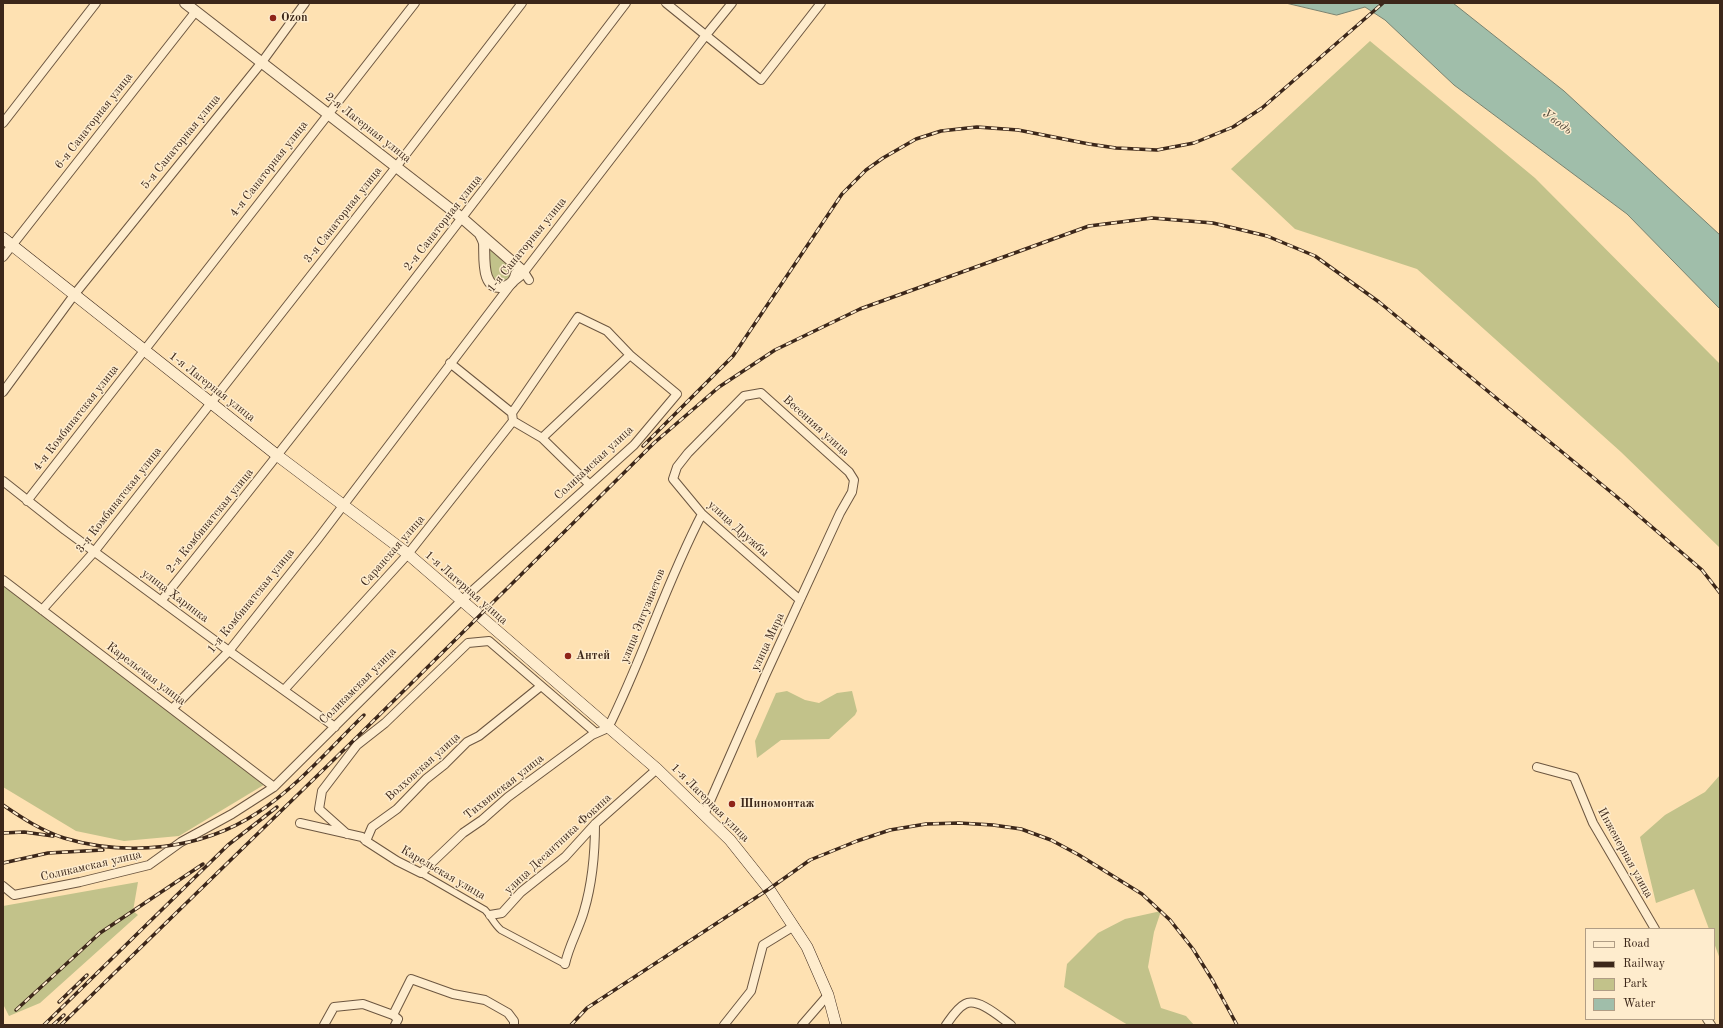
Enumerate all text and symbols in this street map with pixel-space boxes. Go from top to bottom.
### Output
place label: Ozon [281,11,308,25]
marker: Ozon [268,13,278,23]
street label: 6-я Санаторная улица [52,70,136,172]
street label: 2-я Лагерная улица [322,90,414,166]
street label: 5-я Санаторная улица [138,92,224,192]
water label: Уводь [1539,106,1575,138]
street label: 4-я Санаторная улица [227,118,311,220]
street label: 3-я Санаторная улица [301,164,385,266]
street label: 2-я Санаторная улица [401,172,485,274]
street label: 1-я Санаторная улица [484,195,570,295]
street label: 1-я Лагерная улица [166,349,258,425]
street label: 4-я Комбинатская улица [30,362,122,474]
street label: Весенняя улица [780,392,852,460]
street label: Соликамская улица [551,423,637,503]
street label: 3-я Комбинатская улица [73,444,165,556]
street label: 2-я Комбинатская улица [163,466,257,576]
street label: улица Дружбы [704,498,772,560]
street label: Саранская улица [358,512,428,590]
street label: 1-я Комбинатская улица [204,546,298,656]
street label: 1-я Лагерная улица [422,548,510,628]
street label: улица Харинка [139,566,211,626]
street label: улица Энтузиастов [617,567,669,665]
street label: улица Мира [748,611,788,673]
street label: Карельская улица [104,640,188,708]
street label: Соликамская улица [317,645,399,727]
place label: Антей [576,649,610,663]
marker: Антей [563,651,573,661]
street label: Волховская улица [383,730,463,804]
street label: Тихвинская улица [461,751,547,823]
street label: 1-я Лагерная улица [668,761,752,845]
street label: улица Десантника Фокина [501,791,615,897]
place label: Шиномонтаж [740,797,814,811]
marker: Шиномонтаж [727,799,737,809]
street label: Инженерная улица [1594,805,1656,901]
street label: Карельская улица [398,843,488,903]
street label: Соликамская улица [39,847,143,885]
legend [1585,928,1715,1020]
text: Road [1623,938,1650,950]
text: Railway [1623,958,1665,970]
text: Park [1623,978,1648,990]
text: Water [1623,998,1655,1010]

